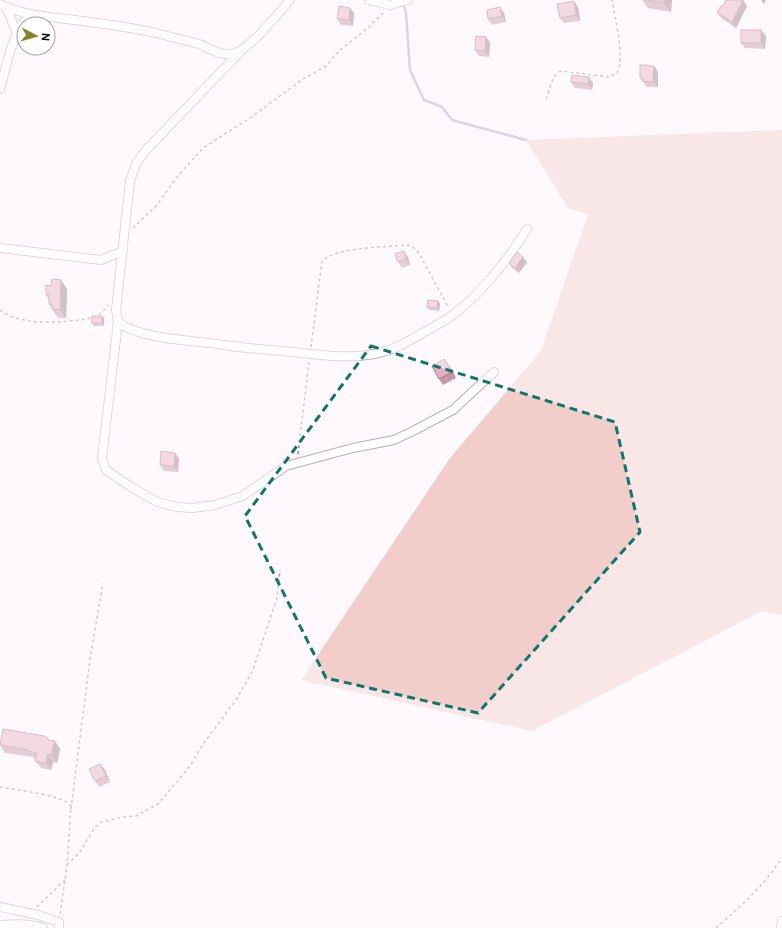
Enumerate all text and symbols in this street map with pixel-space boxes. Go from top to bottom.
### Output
north arrow [16,16,56,56]
text: N [39,32,52,42]

